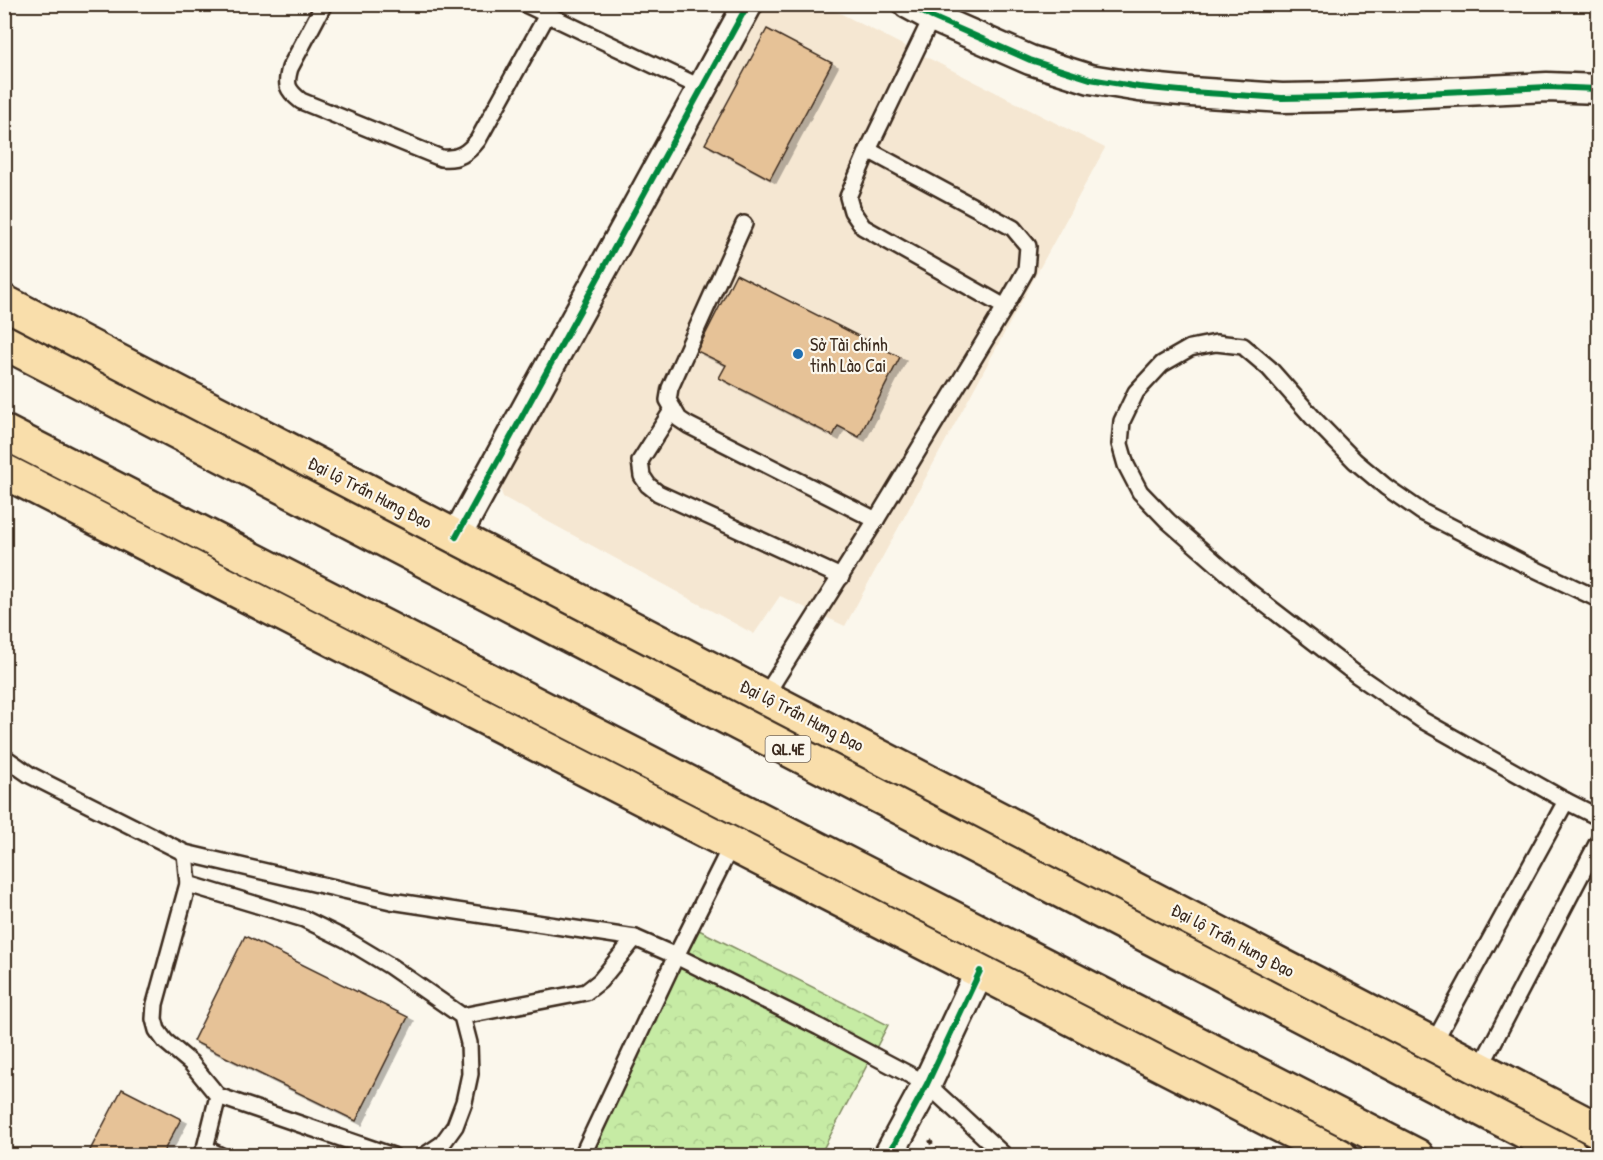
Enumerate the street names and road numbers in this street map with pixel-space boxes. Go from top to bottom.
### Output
street label: Đại lộ Trần Hưng Đạo [304,450,436,534]
street label: Đại lộ Trần Hưng Đạo [736,673,868,757]
road number: QL.4E [766,736,810,762]
street label: Đại lộ Trần Hưng Đạo [1167,897,1299,983]

